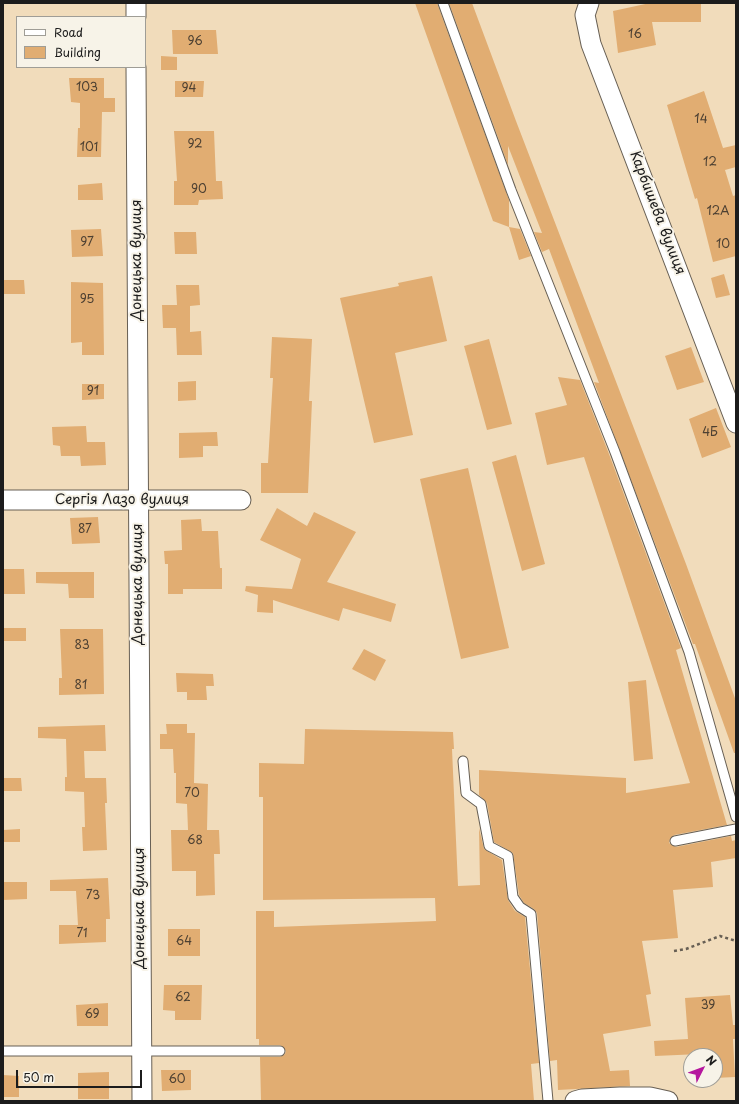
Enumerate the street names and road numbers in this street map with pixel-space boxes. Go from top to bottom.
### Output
street label: Карбишева вулиця [626,149,688,277]
street label: Донецька вулиця [129,199,145,321]
street label: Сергія Лазо вулиця [55,492,189,508]
street label: Донецька вулиця [130,523,146,645]
street label: Донецька вулиця [132,847,148,969]

